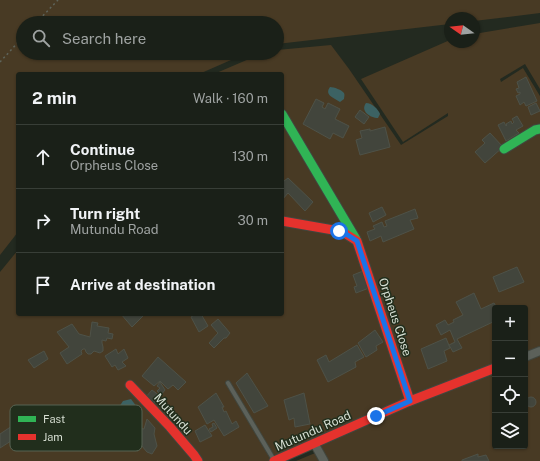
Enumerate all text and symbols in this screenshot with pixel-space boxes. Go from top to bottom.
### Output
north arrow [444,12,480,48]
search box [16,16,284,60]
icon: search [30,27,52,49]
text: Search here [62,30,146,47]
text: 2 min [32,88,77,108]
text: Walk · 160 m [193,91,268,106]
text: Continue [70,141,135,158]
icon: ahead [32,146,54,168]
text: 130 m [232,149,268,164]
text: Orpheus Close [70,158,158,173]
text: Turn right [70,205,140,222]
icon: right [32,210,54,232]
text: 30 m [238,213,268,228]
text: Mutundu Road [70,222,158,237]
route start [330,222,348,240]
icon: arrive [32,274,54,296]
text: Arrive at destination [70,276,215,293]
street label: Orpheus Close [376,276,414,358]
map controls [492,305,528,449]
button: + [492,305,528,341]
button: − [492,341,528,377]
button: locate [492,377,528,413]
street label: Mutundu [151,391,195,437]
legend [10,405,142,451]
route end [367,407,385,425]
street label: Mutundu Road [273,408,353,454]
text: Fast [43,413,65,425]
button: layers [492,413,528,449]
text: Jam [43,431,63,443]

